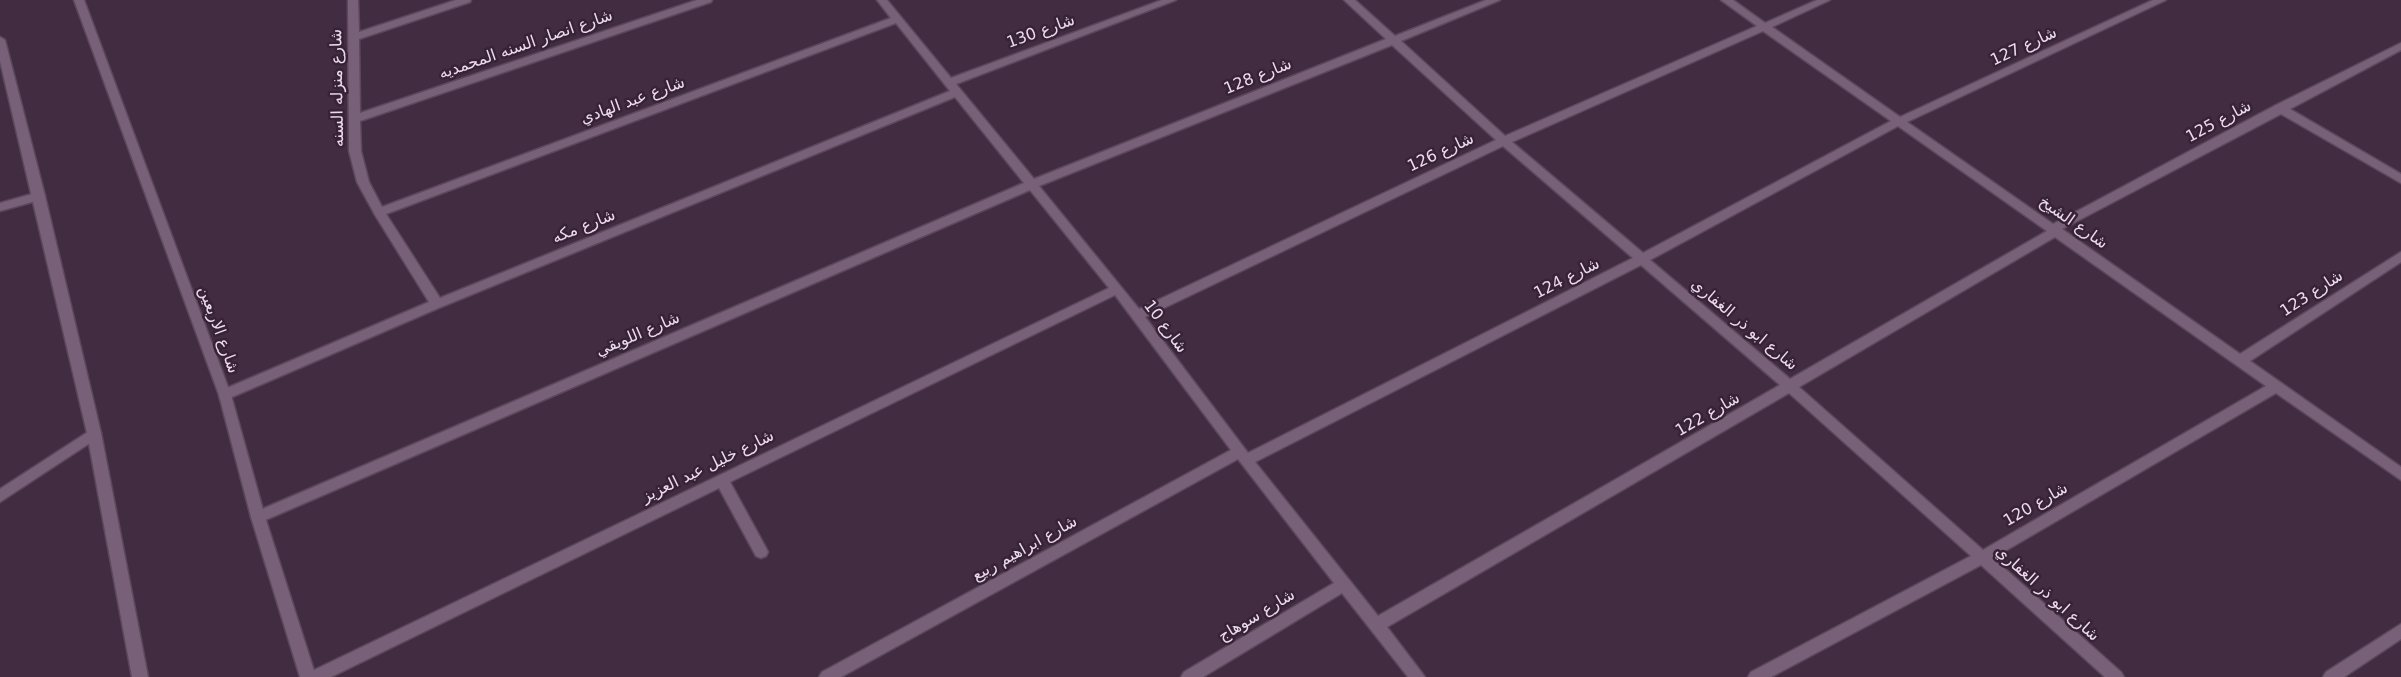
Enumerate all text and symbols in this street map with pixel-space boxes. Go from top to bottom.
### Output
street label: شارع انصار السنه المحمديه [436,6,616,84]
street label: شارع 130 [1004,11,1078,53]
street label: شارع 127 [1988,23,2060,71]
street label: شارع منزله السنه [327,29,349,147]
street label: شارع 128 [1221,55,1295,99]
street label: شارع عبد الهادي [578,73,688,129]
street label: شارع 125 [2183,97,2255,147]
street label: شارع 126 [1405,129,1477,177]
street label: شارع الشيخ [2035,192,2111,254]
street label: شارع مكه [550,206,618,248]
street label: شارع 124 [1531,254,1603,304]
street label: شارع 123 [2277,267,2347,321]
street label: شارع ابو ذر الغفاري [1687,275,1801,375]
street label: شارع الاربعين [193,284,243,376]
street label: شارع 10 [1139,297,1191,357]
street label: شارع اللويقي [593,309,683,361]
street label: شارع 122 [1672,389,1744,441]
street label: شارع خليل عبد العزيز [639,427,777,507]
street label: شارع 120 [2000,479,2072,531]
street label: شارع ابراهيم ربيع [969,512,1081,586]
street label: شارع ابو ذر الغفاري [1991,542,2103,646]
street label: شارع سوهاج [1215,586,1299,646]

